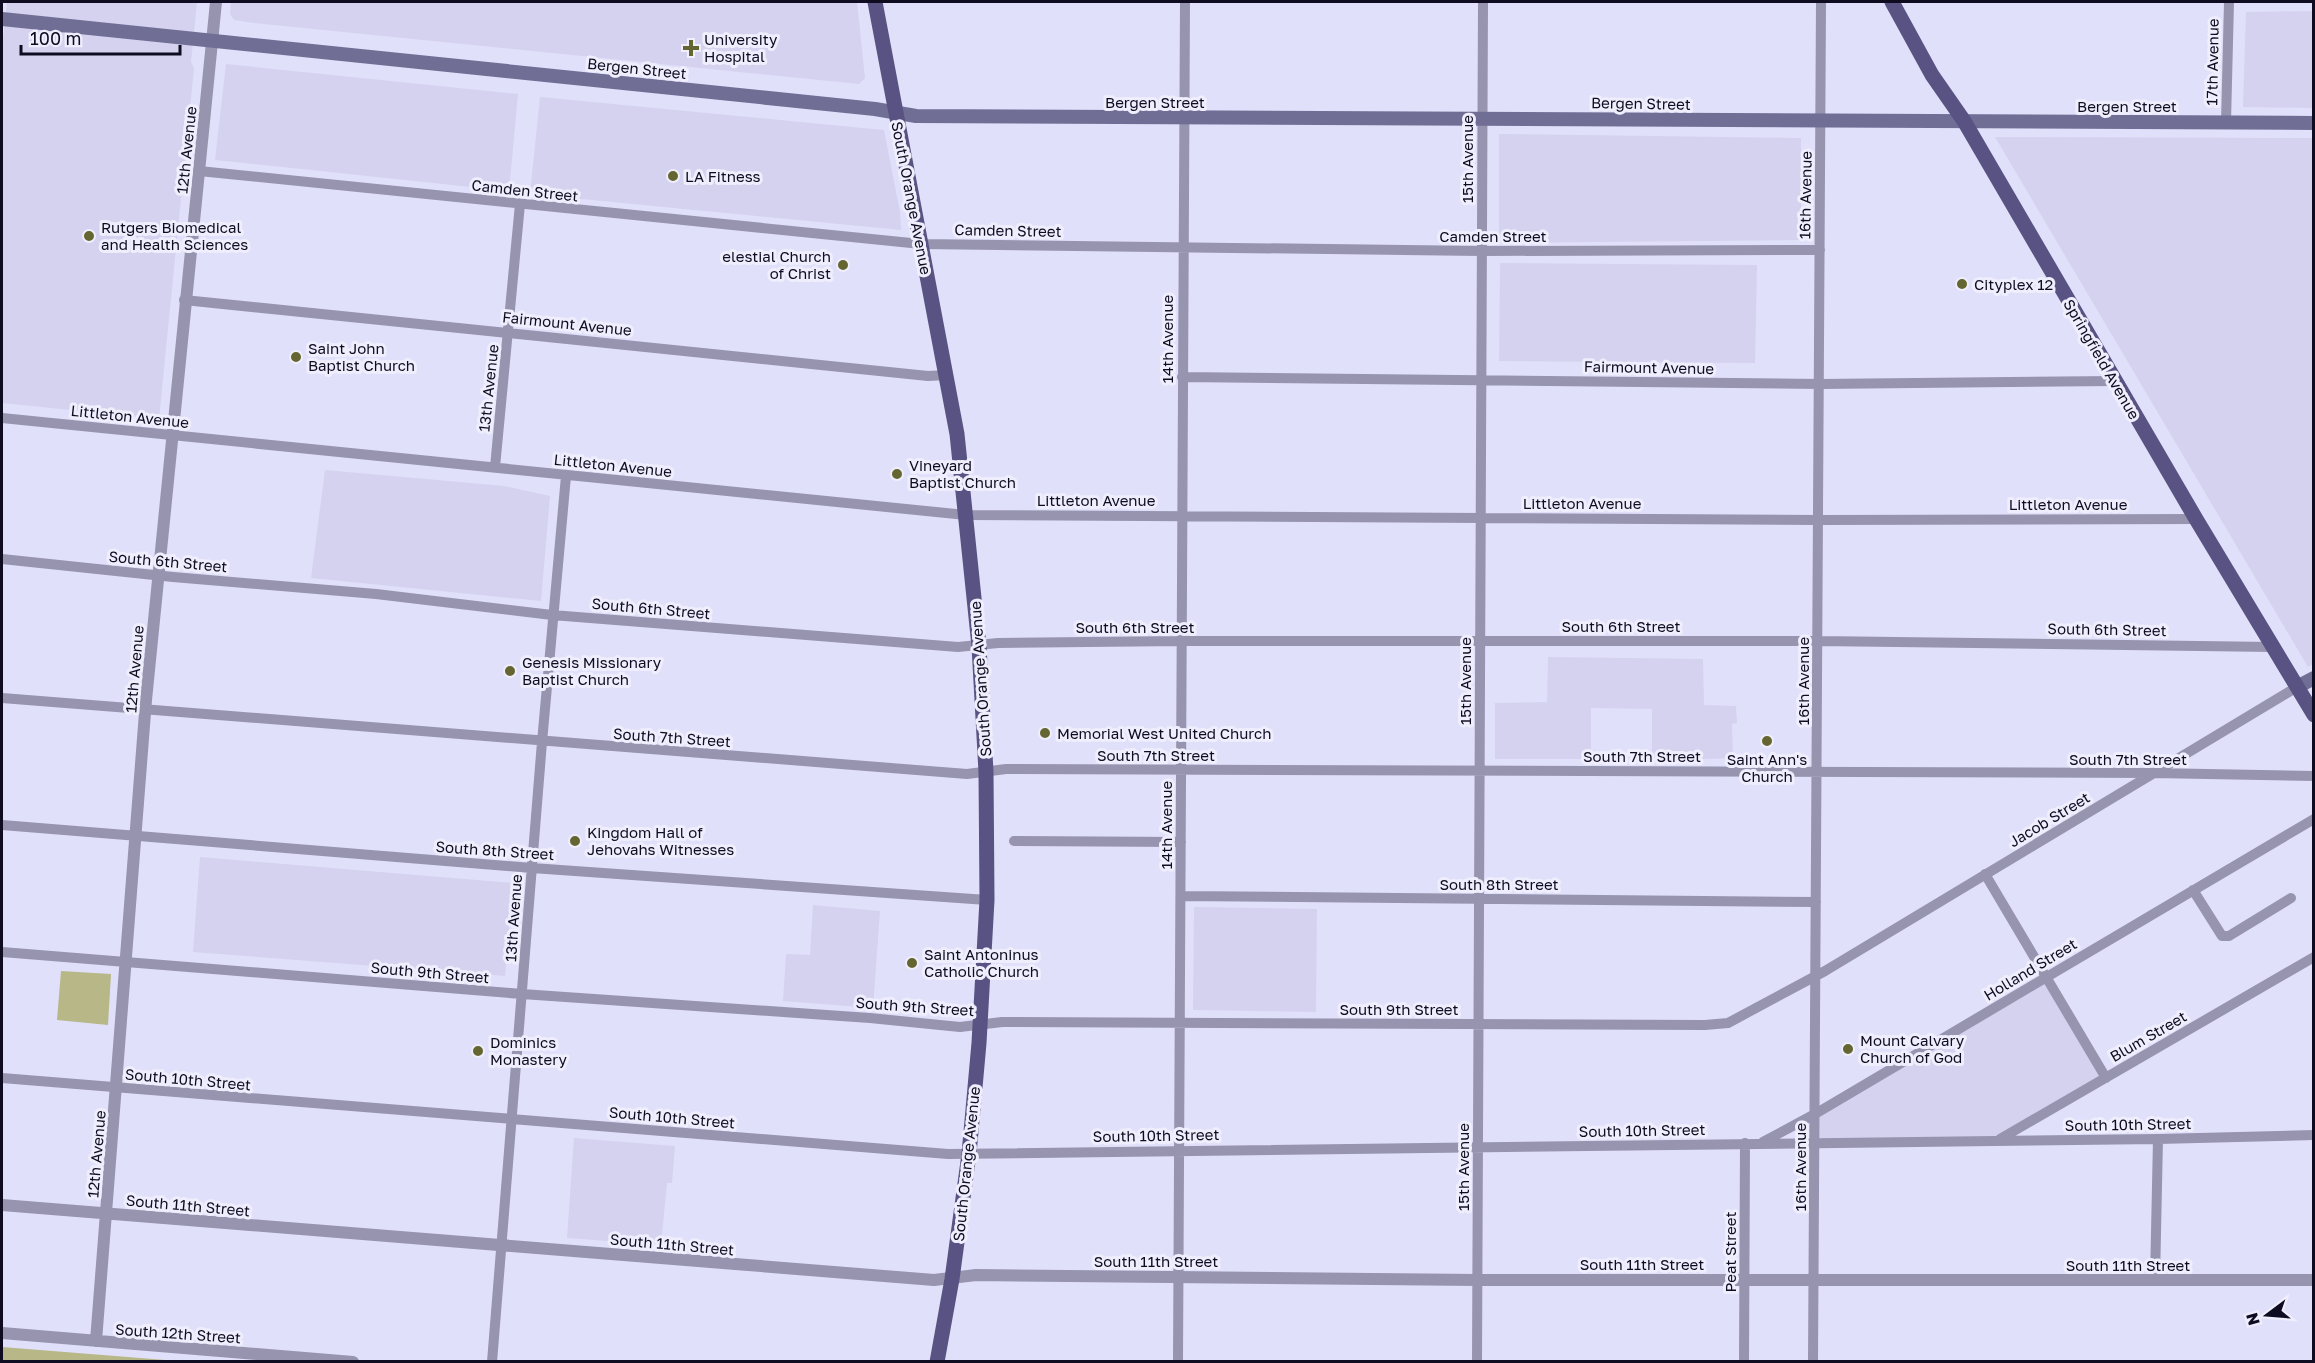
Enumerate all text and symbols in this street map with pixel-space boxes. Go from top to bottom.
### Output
scale bar [21,18,180,56]
street label: 17th Avenue [2202,18,2222,106]
text: 100 m [30,27,81,49]
place label: University Hospital [704,30,778,65]
marker: University Hospital [682,39,700,57]
street label: Bergen Street [586,54,688,82]
street label: Bergen Street [1105,93,1205,111]
street label: Bergen Street [1591,93,1691,113]
street label: Bergen Street [2077,97,2177,115]
street label: 12th Avenue [172,105,200,195]
street label: 15th Avenue [1458,115,1476,203]
street label: South Orange Avenue [888,120,936,276]
street label: 16th Avenue [1795,150,1815,239]
place label: LA Fitness [685,167,761,185]
marker: LA Fitness [666,169,680,183]
street label: Camden Street [471,175,579,205]
place label: Rutgers Biomedical and Health Sciences [101,218,248,253]
street label: Camden Street [954,220,1062,240]
street label: Camden Street [1439,227,1547,245]
marker: Rutgers Biomedical and Health Sciences [82,229,96,243]
place label: elestial Church of Christ [722,247,831,282]
marker: elestial Church of Christ [836,258,850,272]
place label: Cityplex 12 [1974,275,2053,293]
marker: Cityplex 12 [1955,277,1969,291]
street label: 14th Avenue [1158,295,1176,383]
street label: Springfield Avenue [2060,296,2144,423]
street label: Fairmount Avenue [501,307,633,339]
place label: Saint John Baptist Church [308,339,415,374]
street label: 13th Avenue [474,343,502,433]
marker: Saint John Baptist Church [289,350,303,364]
street label: Fairmount Avenue [1584,357,1714,377]
street label: Littleton Avenue [70,401,190,431]
street label: Littleton Avenue [553,450,673,480]
place label: Vineyard Baptist Church [909,456,1016,491]
marker: Vineyard Baptist Church [890,467,904,481]
street label: Littleton Avenue [1037,491,1156,509]
street label: Littleton Avenue [1523,494,1642,512]
street label: Littleton Avenue [2009,495,2128,513]
street label: South 6th Street [108,547,228,575]
street label: South 6th Street [591,594,711,622]
street label: South Orange Avenue [966,600,994,757]
street label: South 6th Street [1561,617,1681,635]
street label: South 6th Street [1075,618,1195,636]
street label: South 6th Street [2047,619,2167,639]
street label: 12th Avenue [121,624,147,714]
street label: 15th Avenue [1456,637,1474,725]
street label: 16th Avenue [1794,637,1812,725]
place label: Genesis Missionary Baptist Church [522,653,662,688]
marker: Genesis Missionary Baptist Church [503,664,517,678]
street label: South 7th Street [613,724,731,750]
place label: Memorial West United Church [1057,724,1271,742]
marker: Memorial West United Church [1038,726,1052,740]
marker: Saint Ann's Church [1760,734,1774,748]
street label: South 7th Street [1097,746,1215,764]
street label: South 7th Street [1583,747,1701,765]
place label: Saint Ann's Church [1727,750,1807,785]
street label: South 7th Street [2069,750,2187,768]
street label: 14th Avenue [1157,781,1175,869]
street label: Jacob Street [2005,788,2093,850]
place label: Kingdom Hall of Jehovahs Witnesses [587,823,734,858]
marker: Kingdom Hall of Jehovahs Witnesses [568,834,582,848]
street label: South 8th Street [435,837,555,863]
street label: 13th Avenue [501,873,525,963]
street label: South 8th Street [1439,875,1559,893]
street label: Holland Street [1980,934,2080,1004]
place label: Saint Antoninus Catholic Church [924,945,1039,980]
marker: Saint Antoninus Catholic Church [905,956,919,970]
street label: South 9th Street [370,958,490,986]
street label: South 9th Street [855,993,975,1019]
street label: South 9th Street [1339,1000,1459,1018]
street label: Blum Street [2107,1007,2189,1065]
place label: Mount Calvary Church of God [1860,1031,1965,1066]
place label: Dominics Monastery [490,1033,568,1068]
marker: Mount Calvary Church of God [1841,1042,1855,1056]
marker: Dominics Monastery [471,1044,485,1058]
street label: South 10th Street [124,1065,252,1093]
street label: South Orange Avenue [949,1085,983,1242]
street label: South 10th Street [608,1103,736,1131]
street label: 12th Avenue [83,1109,109,1199]
street label: South 10th Street [2065,1114,2191,1134]
street label: South 10th Street [1579,1120,1705,1140]
street label: 15th Avenue [1454,1123,1472,1211]
street label: 16th Avenue [1791,1123,1809,1211]
street label: South 10th Street [1093,1125,1219,1145]
street label: South 11th Street [125,1191,251,1219]
street label: Peat Street [1721,1212,1739,1292]
street label: South 11th Street [609,1230,735,1258]
street label: South 11th Street [1094,1252,1218,1270]
street label: South 11th Street [1580,1255,1704,1273]
street label: South 11th Street [2066,1256,2190,1274]
north arrow [2237,1285,2297,1345]
text: N [2241,1311,2264,1328]
street label: South 12th Street [115,1320,241,1346]

